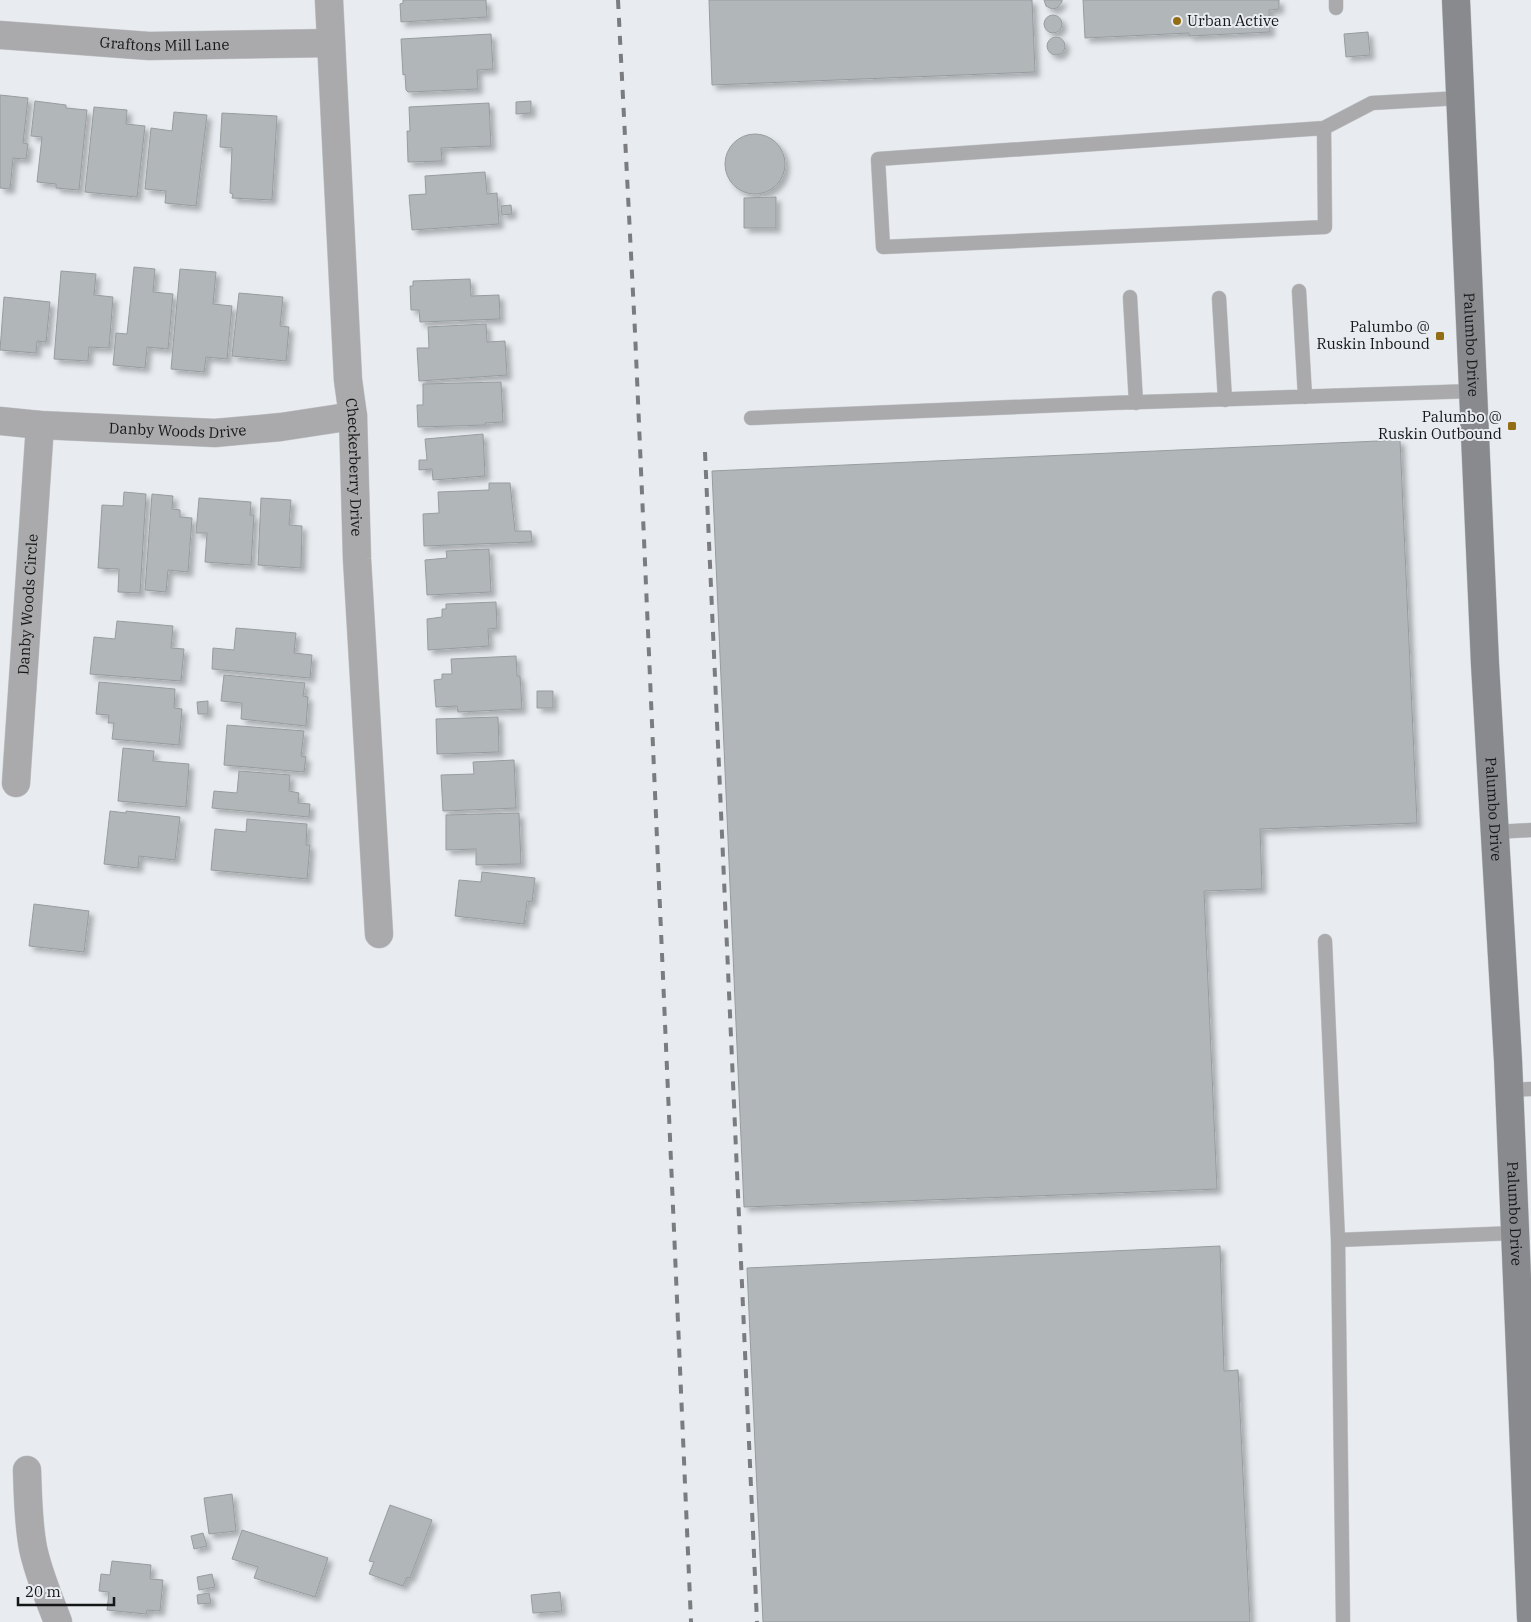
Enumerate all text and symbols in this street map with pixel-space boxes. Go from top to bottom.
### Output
place label: Urban Active [1187,11,1279,30]
marker: Urban Active [1171,15,1183,27]
street label: Graftons Mill Lane [99,32,230,55]
street label: Palumbo Drive [1460,292,1483,397]
place label: Palumbo @ Ruskin Inbound [1316,317,1430,353]
marker: Palumbo @ Ruskin Inbound [1434,330,1446,342]
street label: Checkerberry Drive [342,397,366,537]
place label: Palumbo @ Ruskin Outbound [1378,407,1502,443]
street label: Danby Woods Drive [108,418,247,442]
marker: Palumbo @ Ruskin Outbound [1506,420,1518,432]
street label: Danby Woods Circle [13,533,42,676]
street label: Palumbo Drive [1481,756,1506,862]
street label: Palumbo Drive [1503,1161,1526,1266]
scale bar [18,1574,114,1606]
text: 20 m [25,1582,61,1601]

